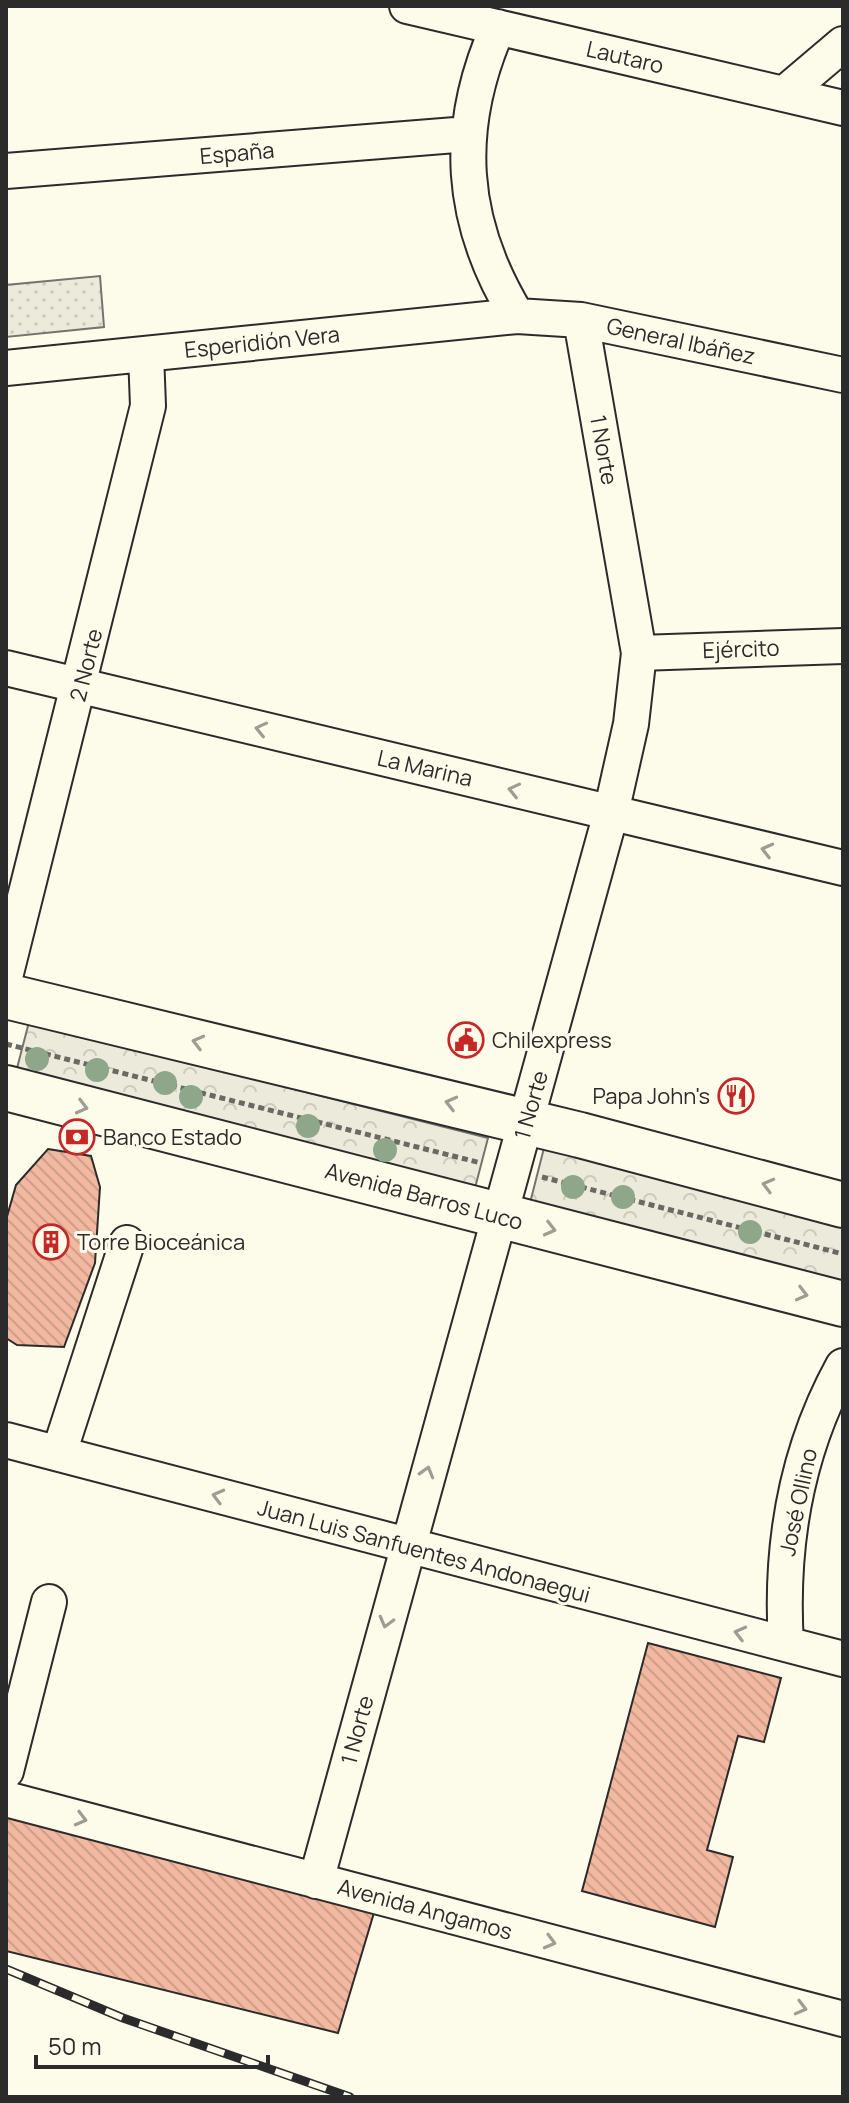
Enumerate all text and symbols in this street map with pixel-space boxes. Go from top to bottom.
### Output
street label: Lautaro [583,34,667,80]
street label: España [199,135,275,171]
street label: General Ibáñez [604,311,758,371]
street label: Esperidión Vera [183,319,341,365]
street label: 1 Norte [583,413,625,487]
street label: 2 Norte [62,625,110,705]
street label: Ejército [702,633,780,665]
one-way arrow [255,721,269,738]
street label: La Marina [374,742,476,794]
one-way arrow [508,782,522,799]
one-way arrow [761,843,775,860]
public building icon: Chilexpress [447,1021,485,1059]
place label: Chilexpress [492,1025,612,1055]
one-way arrow [191,1034,205,1051]
street label: 1 Norte [507,1067,555,1143]
restaurant icon: Papa John's [717,1077,755,1115]
place label: Papa John's [592,1081,710,1111]
one-way arrow [444,1096,458,1113]
one-way arrow [74,1098,88,1115]
bank icon: Banco Estado [58,1118,96,1156]
place label: Banco Estado [103,1122,242,1152]
street label: Avenida Barros Luco [322,1155,526,1237]
one-way arrow [761,1177,775,1194]
one-way arrow [543,1219,556,1236]
building icon: Torre Bioceánica [32,1223,70,1261]
place label: Torre Bioceánica [77,1227,245,1257]
one-way arrow [794,1284,808,1301]
street label: José Ollino [772,1445,824,1559]
one-way arrow [418,1466,434,1480]
one-way arrow [211,1489,225,1506]
street label: Juan Luis Sanfuentes Andonaegui [254,1492,594,1610]
one-way arrow [378,1615,395,1629]
one-way arrow [734,1625,748,1642]
street label: 1 Norte [333,1692,381,1768]
one-way arrow [74,1810,88,1827]
street label: Avenida Angamos [334,1871,516,1947]
one-way arrow [542,1933,556,1949]
one-way arrow [794,1999,808,2015]
scale bar [36,2019,268,2069]
text: 50 m [48,2029,102,2062]

